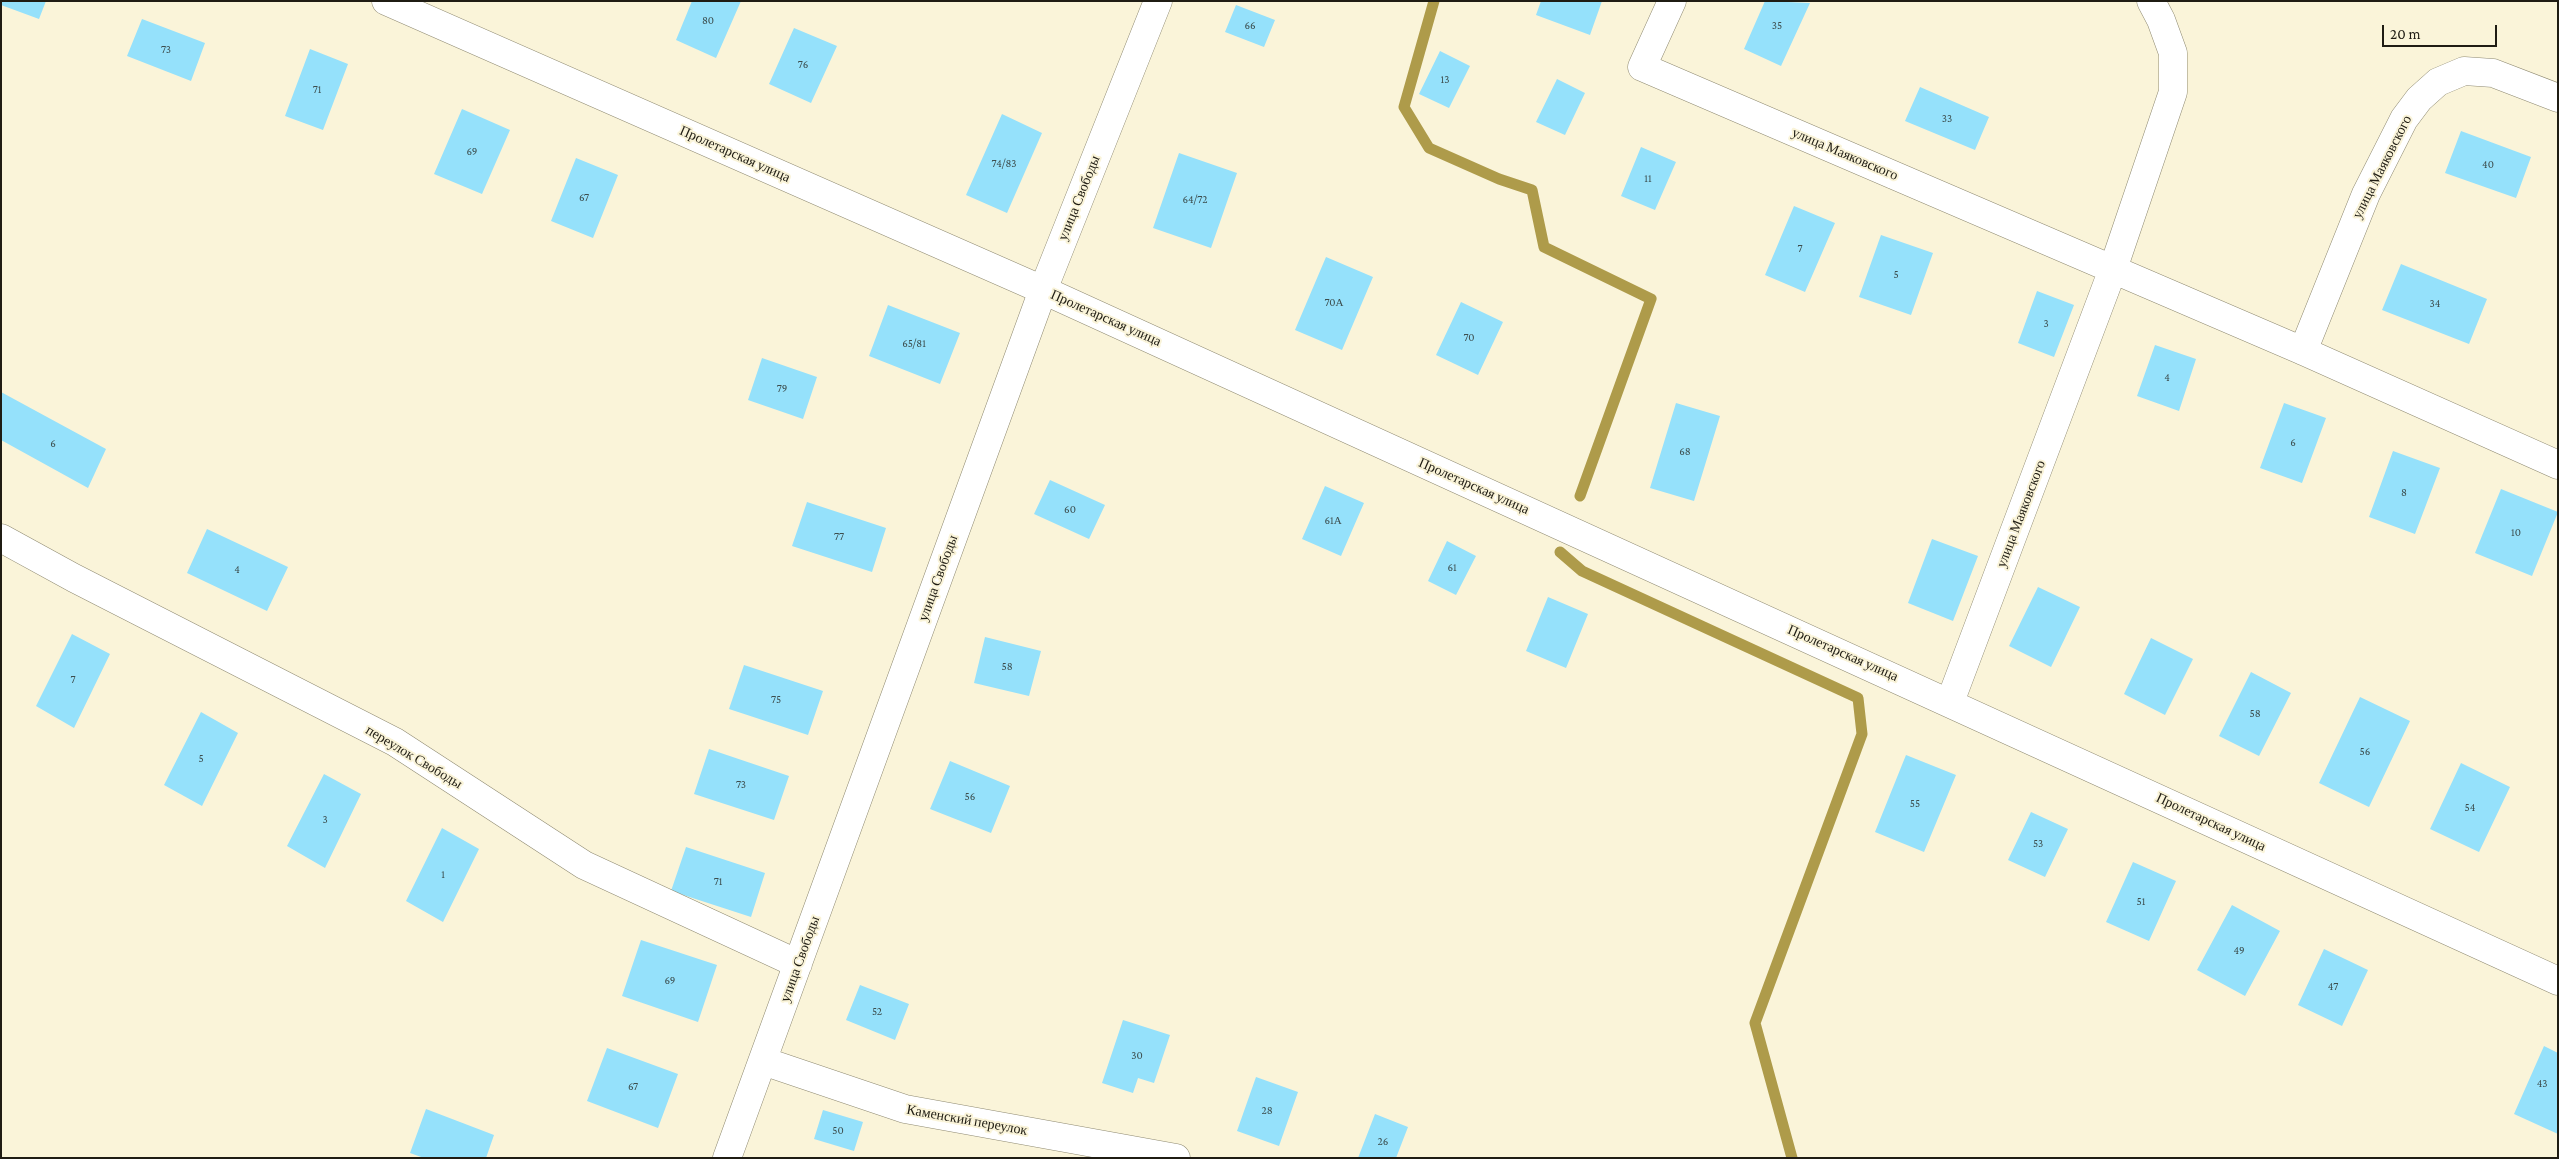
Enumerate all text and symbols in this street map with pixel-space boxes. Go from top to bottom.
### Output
house number: 80 [702,14,714,28]
scale bar [2384,15,2499,47]
house number: 66 [1244,19,1256,33]
house number: 35 [1772,19,1782,33]
text: 20 m [2390,26,2421,42]
house number: 73 [161,43,171,57]
house number: 76 [798,58,808,72]
house number: 13 [1441,73,1449,87]
house number: 71 [313,83,321,97]
house number: 33 [1942,112,1952,126]
street label: улица Маяковского [2349,113,2415,221]
street label: Пролетарская улица [677,122,793,186]
street label: улица Маяковского [1789,124,1901,184]
house number: 69 [467,145,477,159]
street label: улица Свободы [1054,153,1104,243]
house number: 74/83 [992,157,1016,171]
house number: 40 [2482,158,2494,172]
house number: 11 [1644,172,1652,186]
house number: 67 [579,191,589,205]
house number: 64/72 [1182,193,1208,207]
house number: 7 [1797,242,1803,256]
house number: 5 [1893,268,1899,282]
street label: Пролетарская улица [1048,286,1164,350]
house number: 70А [1324,296,1344,310]
house number: 34 [2430,297,2440,311]
house number: 3 [2043,317,2049,331]
house number: 70 [1463,331,1475,345]
house number: 65/81 [902,337,926,351]
house number: 4 [2164,371,2170,385]
house number: 79 [777,382,787,396]
house number: 6 [2290,436,2296,450]
house number: 6 [50,437,56,451]
house number: 68 [1679,445,1691,459]
street label: Пролетарская улица [1416,454,1532,518]
street label: улица Маяковского [1993,458,2049,570]
house number: 8 [2401,486,2407,500]
house number: 60 [1064,503,1076,517]
house number: 61А [1324,514,1342,528]
house number: 10 [2511,526,2521,540]
house number: 77 [834,530,844,544]
street label: улица Свободы [915,533,961,623]
house number: 61 [1447,561,1457,575]
house number: 4 [234,563,240,577]
street label: Пролетарская улица [1785,621,1901,685]
house number: 58 [1001,660,1013,674]
house number: 7 [70,673,76,687]
house number: 75 [771,693,781,707]
house number: 58 [2249,707,2261,721]
street label: переулок Свободы [363,722,465,792]
house number: 56 [2360,745,2370,759]
house number: 5 [198,752,204,766]
house number: 73 [736,778,746,792]
street label: Пролетарская улица [2153,789,2269,855]
house number: 56 [965,790,975,804]
house number: 55 [1910,797,1920,811]
house number: 54 [2465,801,2475,815]
house number: 3 [322,813,328,827]
house number: 53 [2033,837,2043,851]
house number: 1 [441,868,445,882]
house number: 71 [714,875,722,889]
house number: 51 [2137,895,2145,909]
street label: улица Свободы [777,914,823,1004]
house number: 49 [2233,944,2245,958]
house number: 69 [665,974,675,988]
house number: 47 [2328,980,2338,994]
house number: 52 [872,1005,882,1019]
house number: 30 [1131,1049,1143,1063]
house number: 43 [2537,1077,2547,1091]
house number: 67 [628,1080,638,1094]
street label: Каменский переулок [905,1101,1029,1139]
house number: 28 [1261,1104,1273,1118]
house number: 50 [832,1124,844,1138]
house number: 26 [1378,1135,1388,1149]

